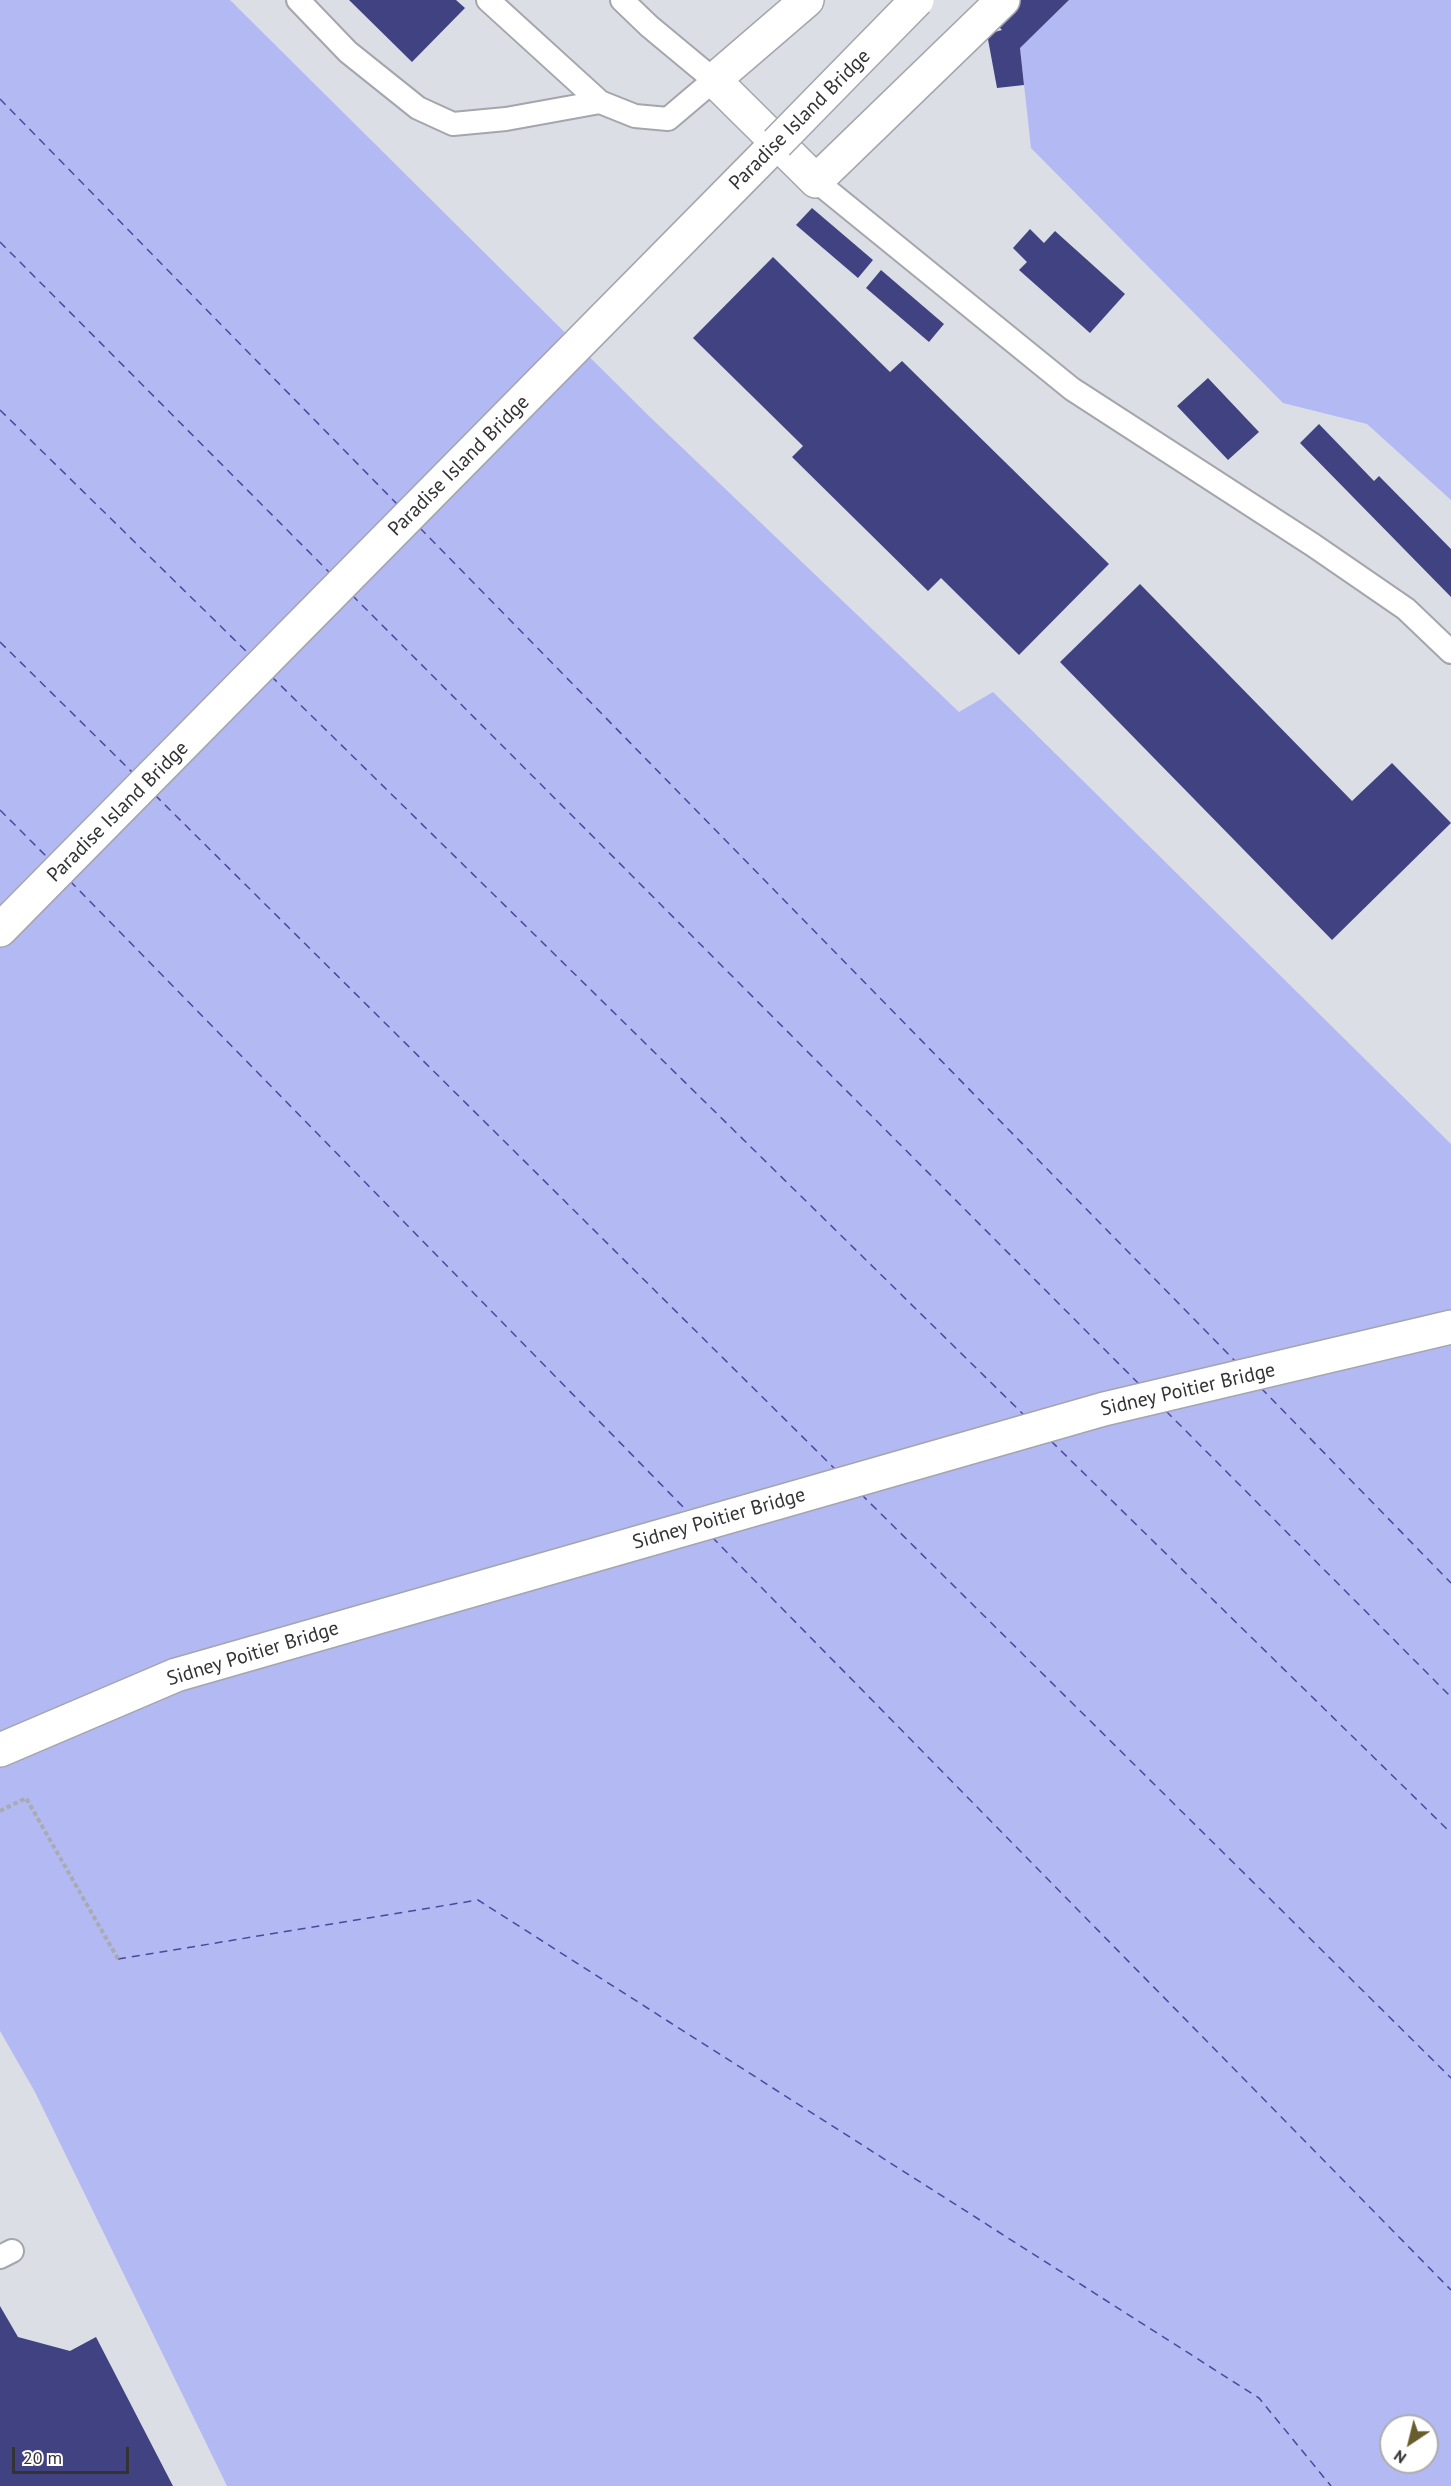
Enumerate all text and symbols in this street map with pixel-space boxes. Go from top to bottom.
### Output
street label: Paradise Island Bridge [724,44,876,196]
street label: Paradise Island Bridge [383,390,535,542]
street label: Paradise Island Bridge [42,736,194,888]
street label: Sidney Poitier Bridge [1098,1358,1278,1422]
street label: Sidney Poitier Bridge [630,1483,808,1555]
street label: Sidney Poitier Bridge [164,1616,342,1692]
north arrow [1379,2414,1439,2474]
scale bar [15,2435,132,2473]
text: 20 m [23,2446,62,2469]
text: N [1390,2446,1410,2468]

